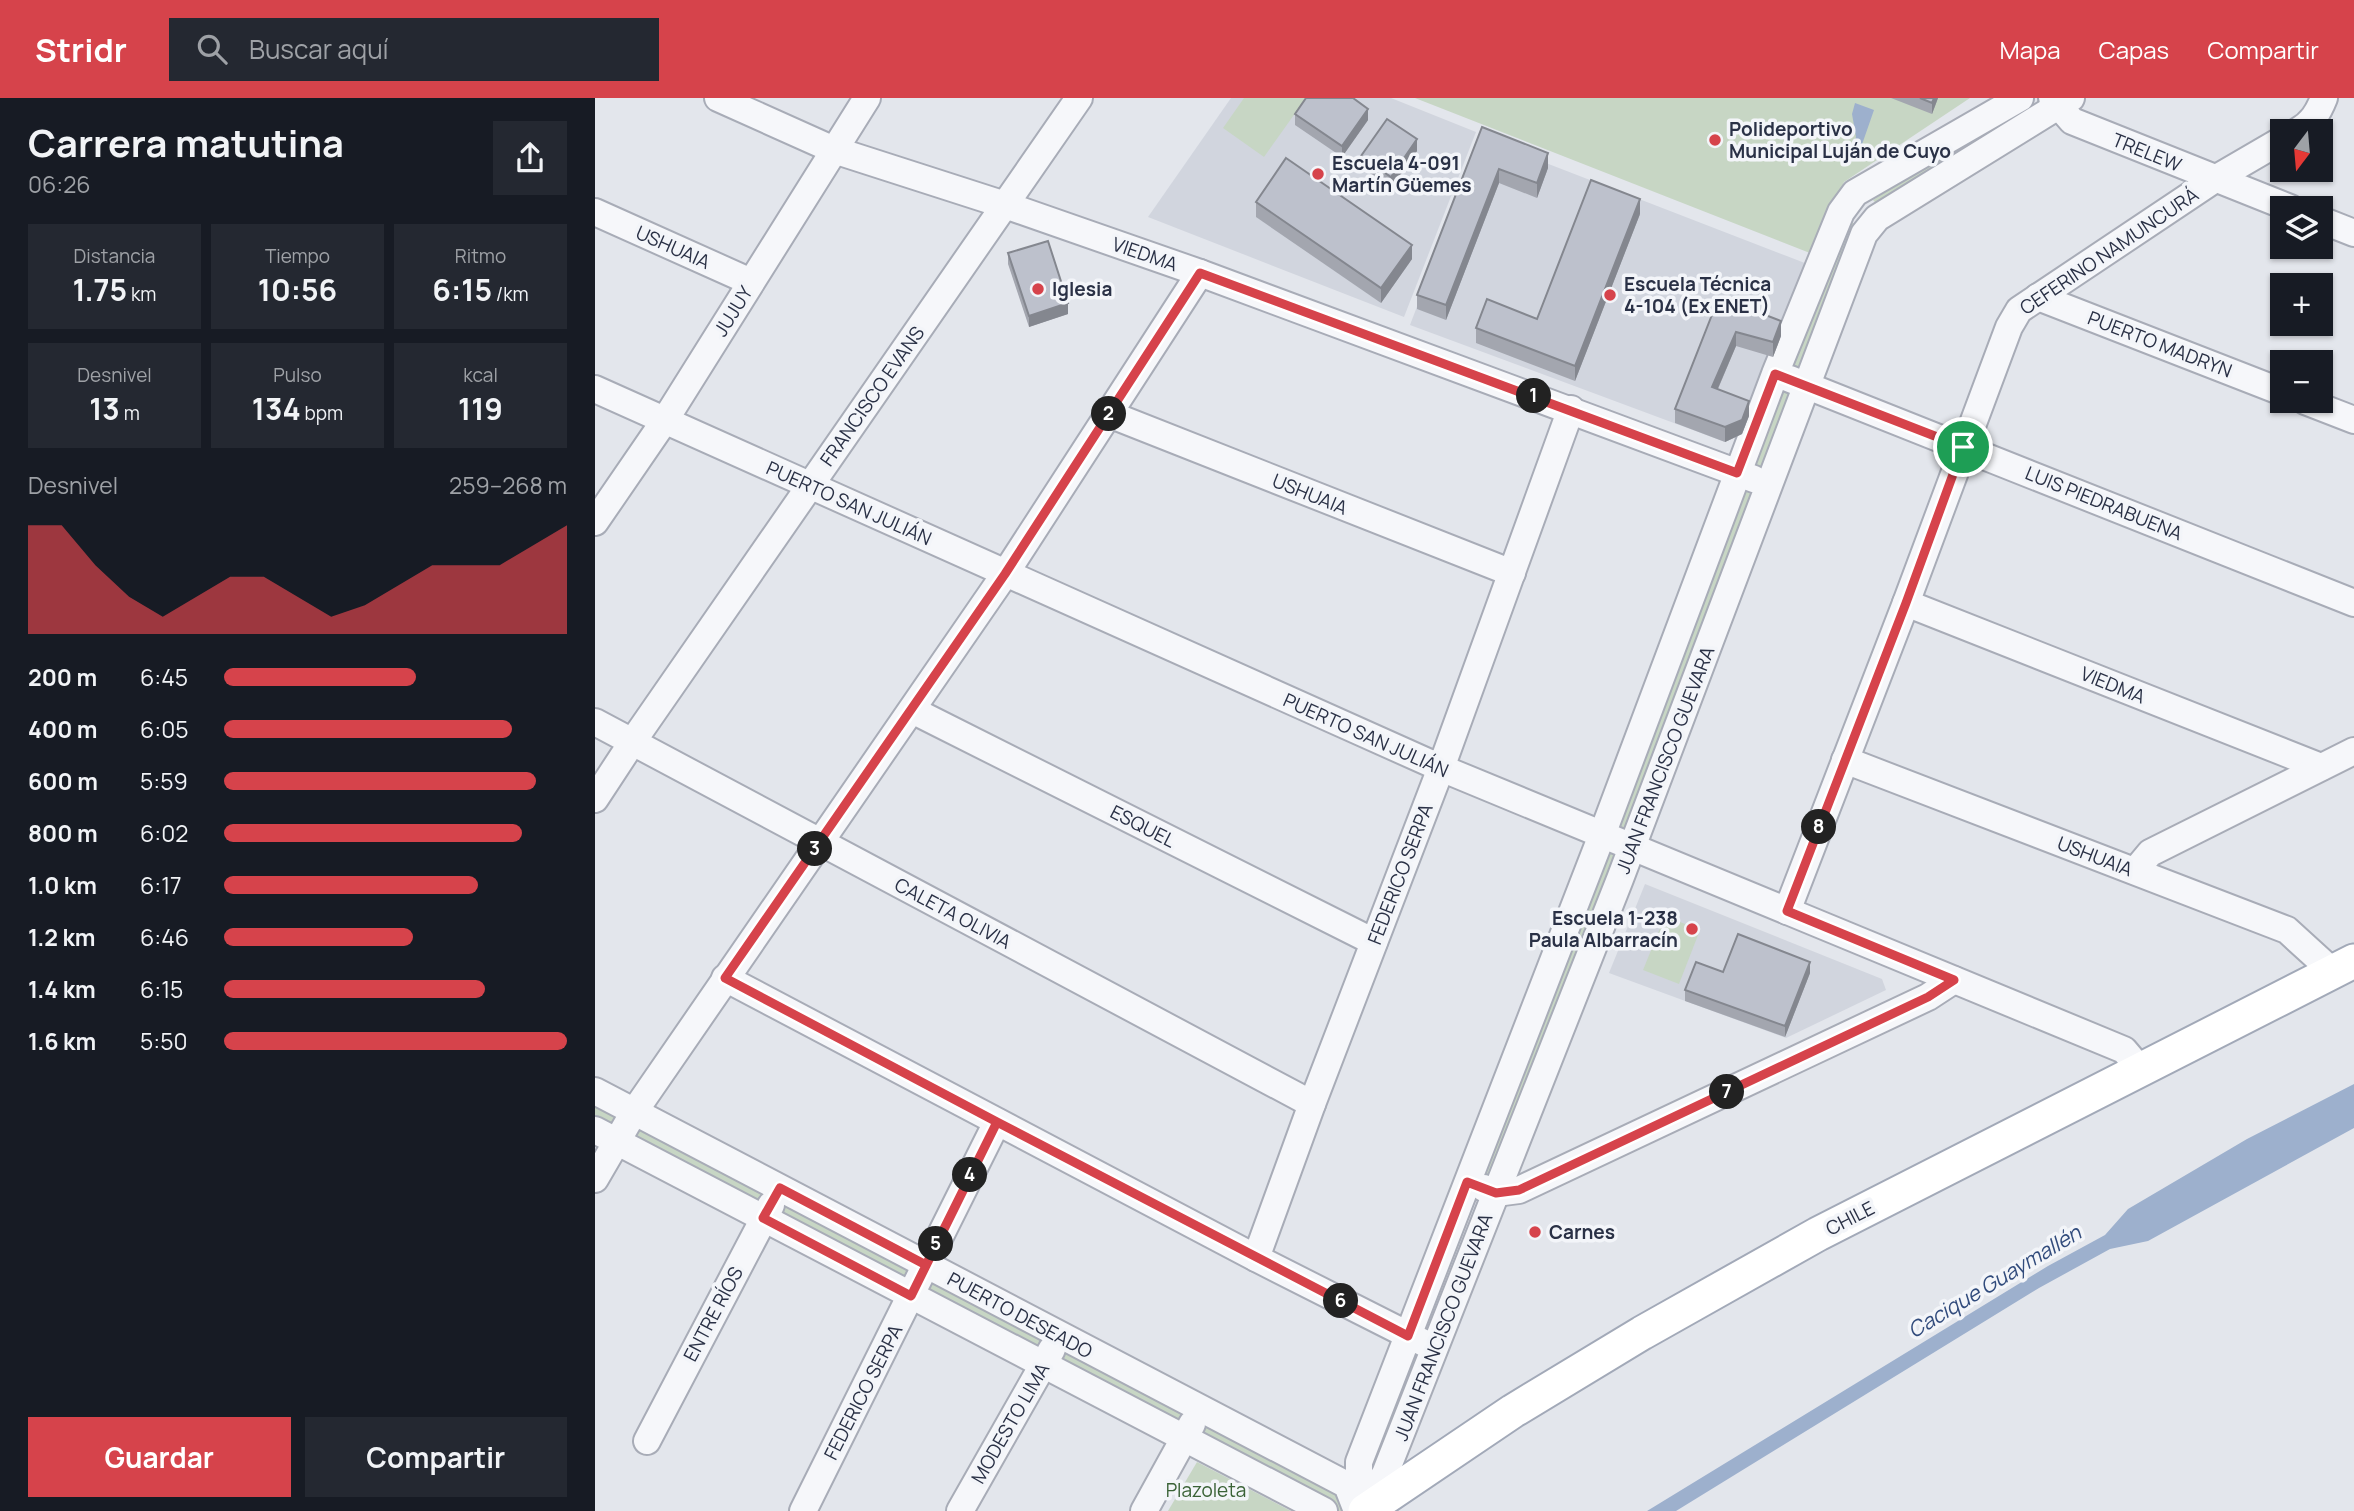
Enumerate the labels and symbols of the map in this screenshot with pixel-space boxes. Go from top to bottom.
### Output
place label: Polideportivo Municipal Luján de Cuyo [1729,116,1951,164]
north arrow [2270,119,2333,182]
street label: TRELEW [2109,126,2186,178]
marker: Polideportivo Municipal Luján de Cuyo [1707,132,1723,148]
place label: Escuela 4-091 Martín Güemes [1332,150,1472,198]
marker: Escuela 4-091 Martín Güemes [1310,166,1326,182]
street label: CEFERINO NAMUNCURÁ [2015,181,2203,321]
street label: USHUAIA [632,219,714,275]
street label: VIEDMA [1109,231,1181,277]
place label: Escuela Técnica 4-104 (Ex ENET) [1624,271,1771,319]
place label: Iglesia [1052,276,1112,302]
street label: JUJUY [707,280,759,341]
marker: Iglesia [1030,281,1046,297]
marker: Escuela Técnica 4-104 (Ex ENET) [1602,287,1618,303]
street label: PUERTO MADRYN [2084,305,2236,383]
street label: FRANCISCO EVANS [814,321,930,471]
pin: 1 [1517,378,1551,414]
pin: 2 [1091,396,1127,432]
pin [1933,417,1993,477]
street label: PUERTO SAN JULIÁN [762,455,936,551]
street label: LUIS PIEDRABUENA [2022,460,2186,546]
street label: USHUAIA [1269,467,1351,521]
street label: JUAN FRANCISCO GUEVARA [1610,643,1720,877]
street label: VIEDMA [2077,660,2149,710]
street label: PUERTO SAN JULIÁN [1279,687,1453,783]
street label: ESQUEL [1106,799,1180,854]
street label: FEDERICO SERPA [1361,800,1439,948]
pin: 8 [1801,810,1837,844]
street label: USHUAIA [2054,830,2136,882]
pin: 3 [797,832,833,866]
street label: CALETA OLIVIA [890,871,1016,955]
place label: Escuela 1-238 Paula Albarracín [1529,905,1678,953]
marker: Escuela 1-238 Paula Albarracín [1684,921,1700,937]
pin: 7 [1709,1074,1745,1110]
pin: 4 [953,1158,987,1192]
street label: CHILE [1821,1195,1879,1241]
street label: JUAN FRANCISCO GUEVARA [1388,1210,1498,1444]
water label: Cacique Guaymallén [1902,1217,2087,1344]
place label: Carnes [1549,1219,1615,1245]
marker: Carnes [1527,1224,1543,1240]
pin: 5 [919,1226,953,1262]
street label: ENTRE RÍOS [677,1262,749,1366]
street label: PUERTO DESEADO [943,1266,1097,1364]
pin: 6 [1323,1284,1359,1318]
street label: FEDERICO SERPA [818,1320,908,1464]
street label: MODESTO LIMA [965,1358,1055,1488]
park label: Plazoleta [1166,1477,1246,1503]

